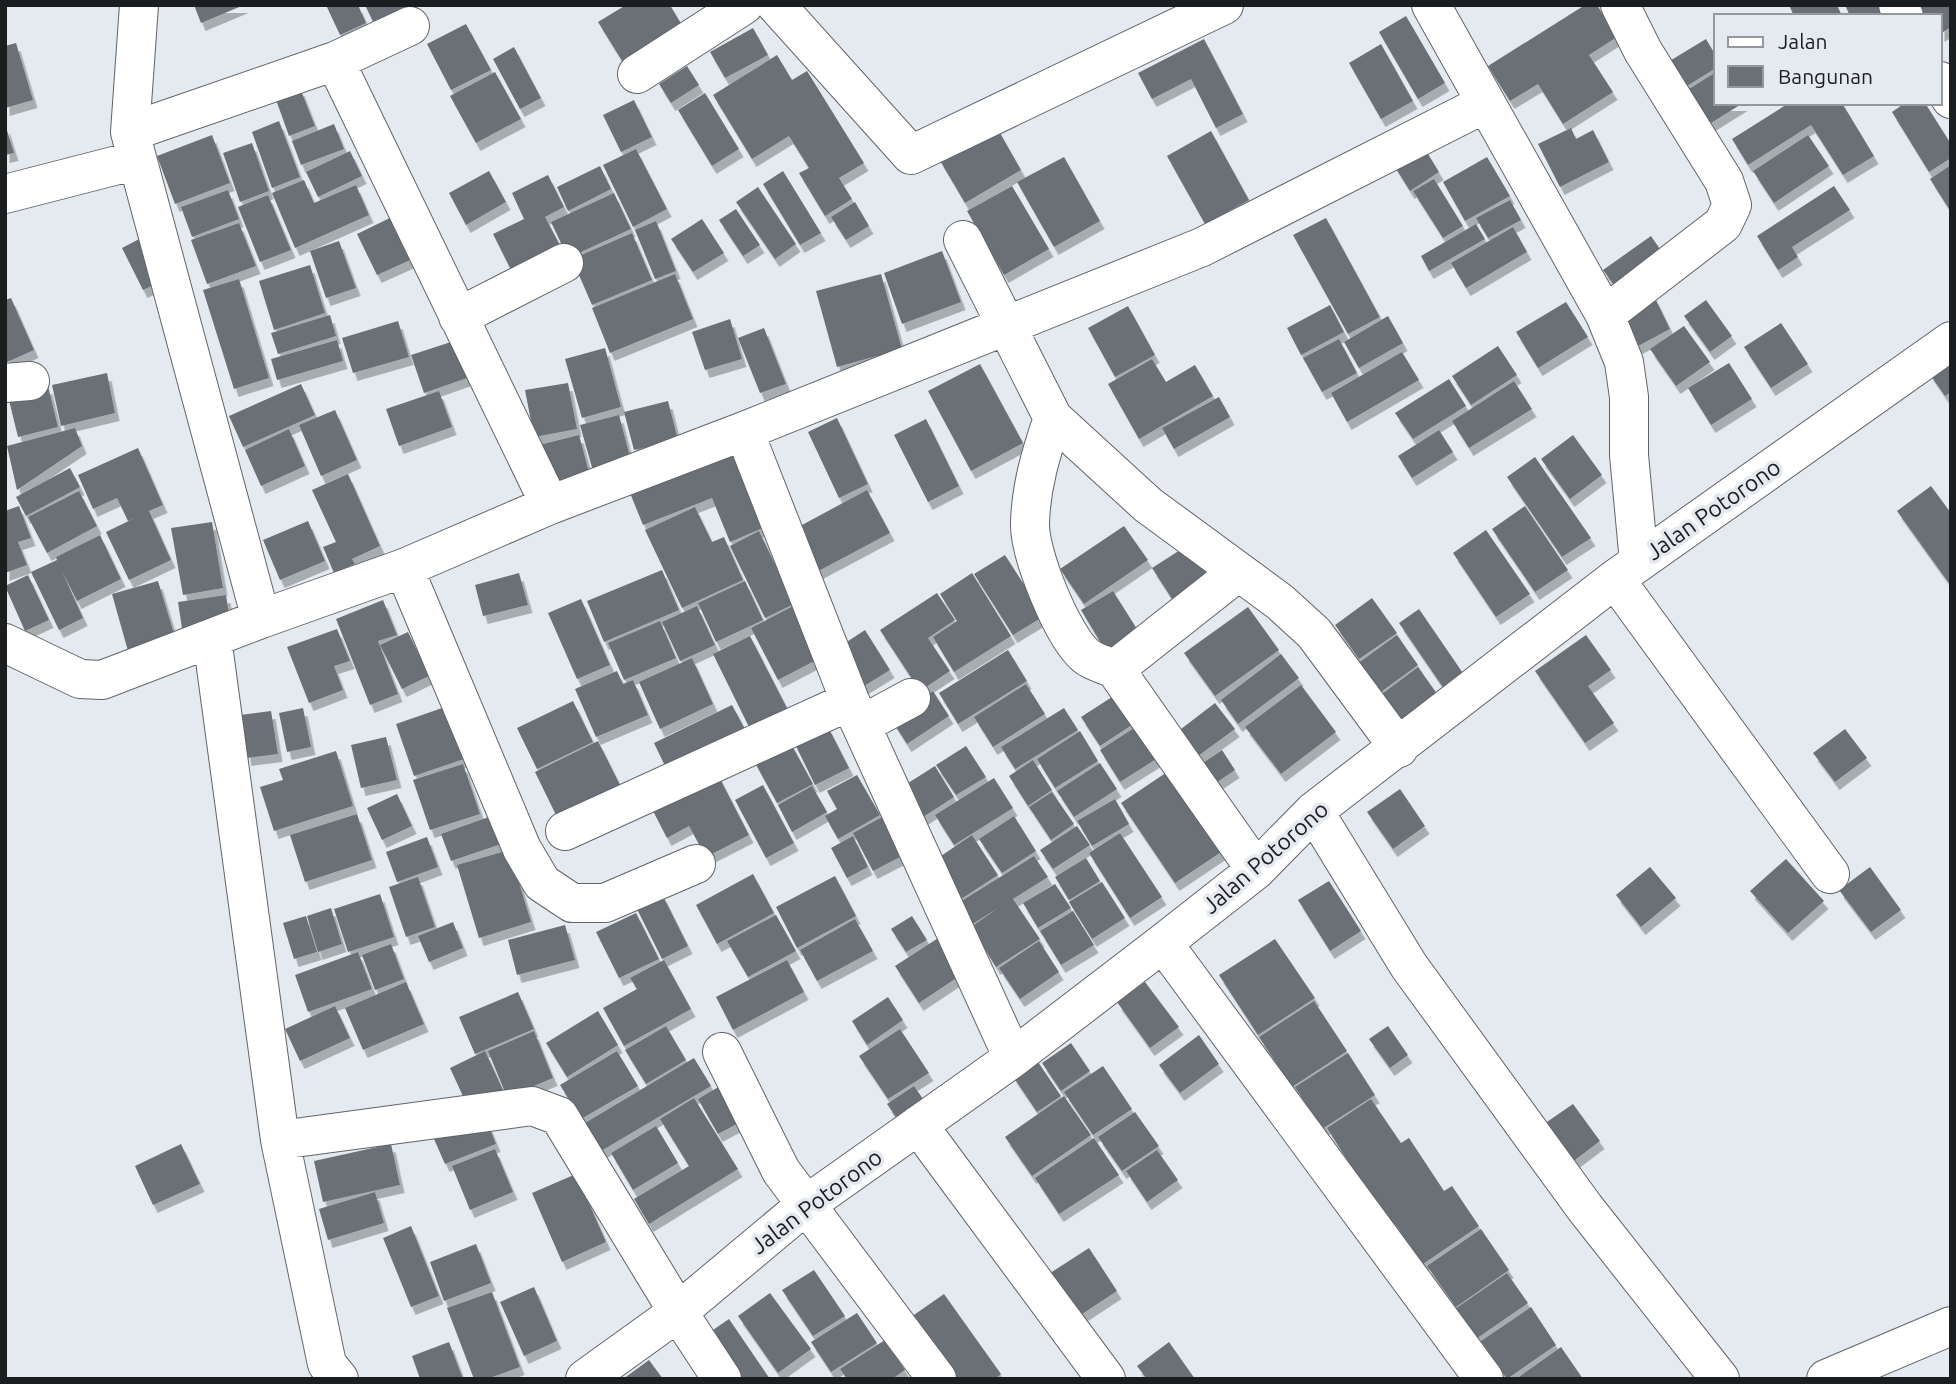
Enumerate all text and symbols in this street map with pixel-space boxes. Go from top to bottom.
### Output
legend [1714,14,1942,105]
text: Jalan [1778,29,1827,53]
text: Bangunan [1778,64,1873,88]
street label: Jalan Potorono [1641,454,1785,564]
street label: Jalan Potorono [1197,796,1333,918]
street label: Jalan Potorono [746,1144,886,1258]

